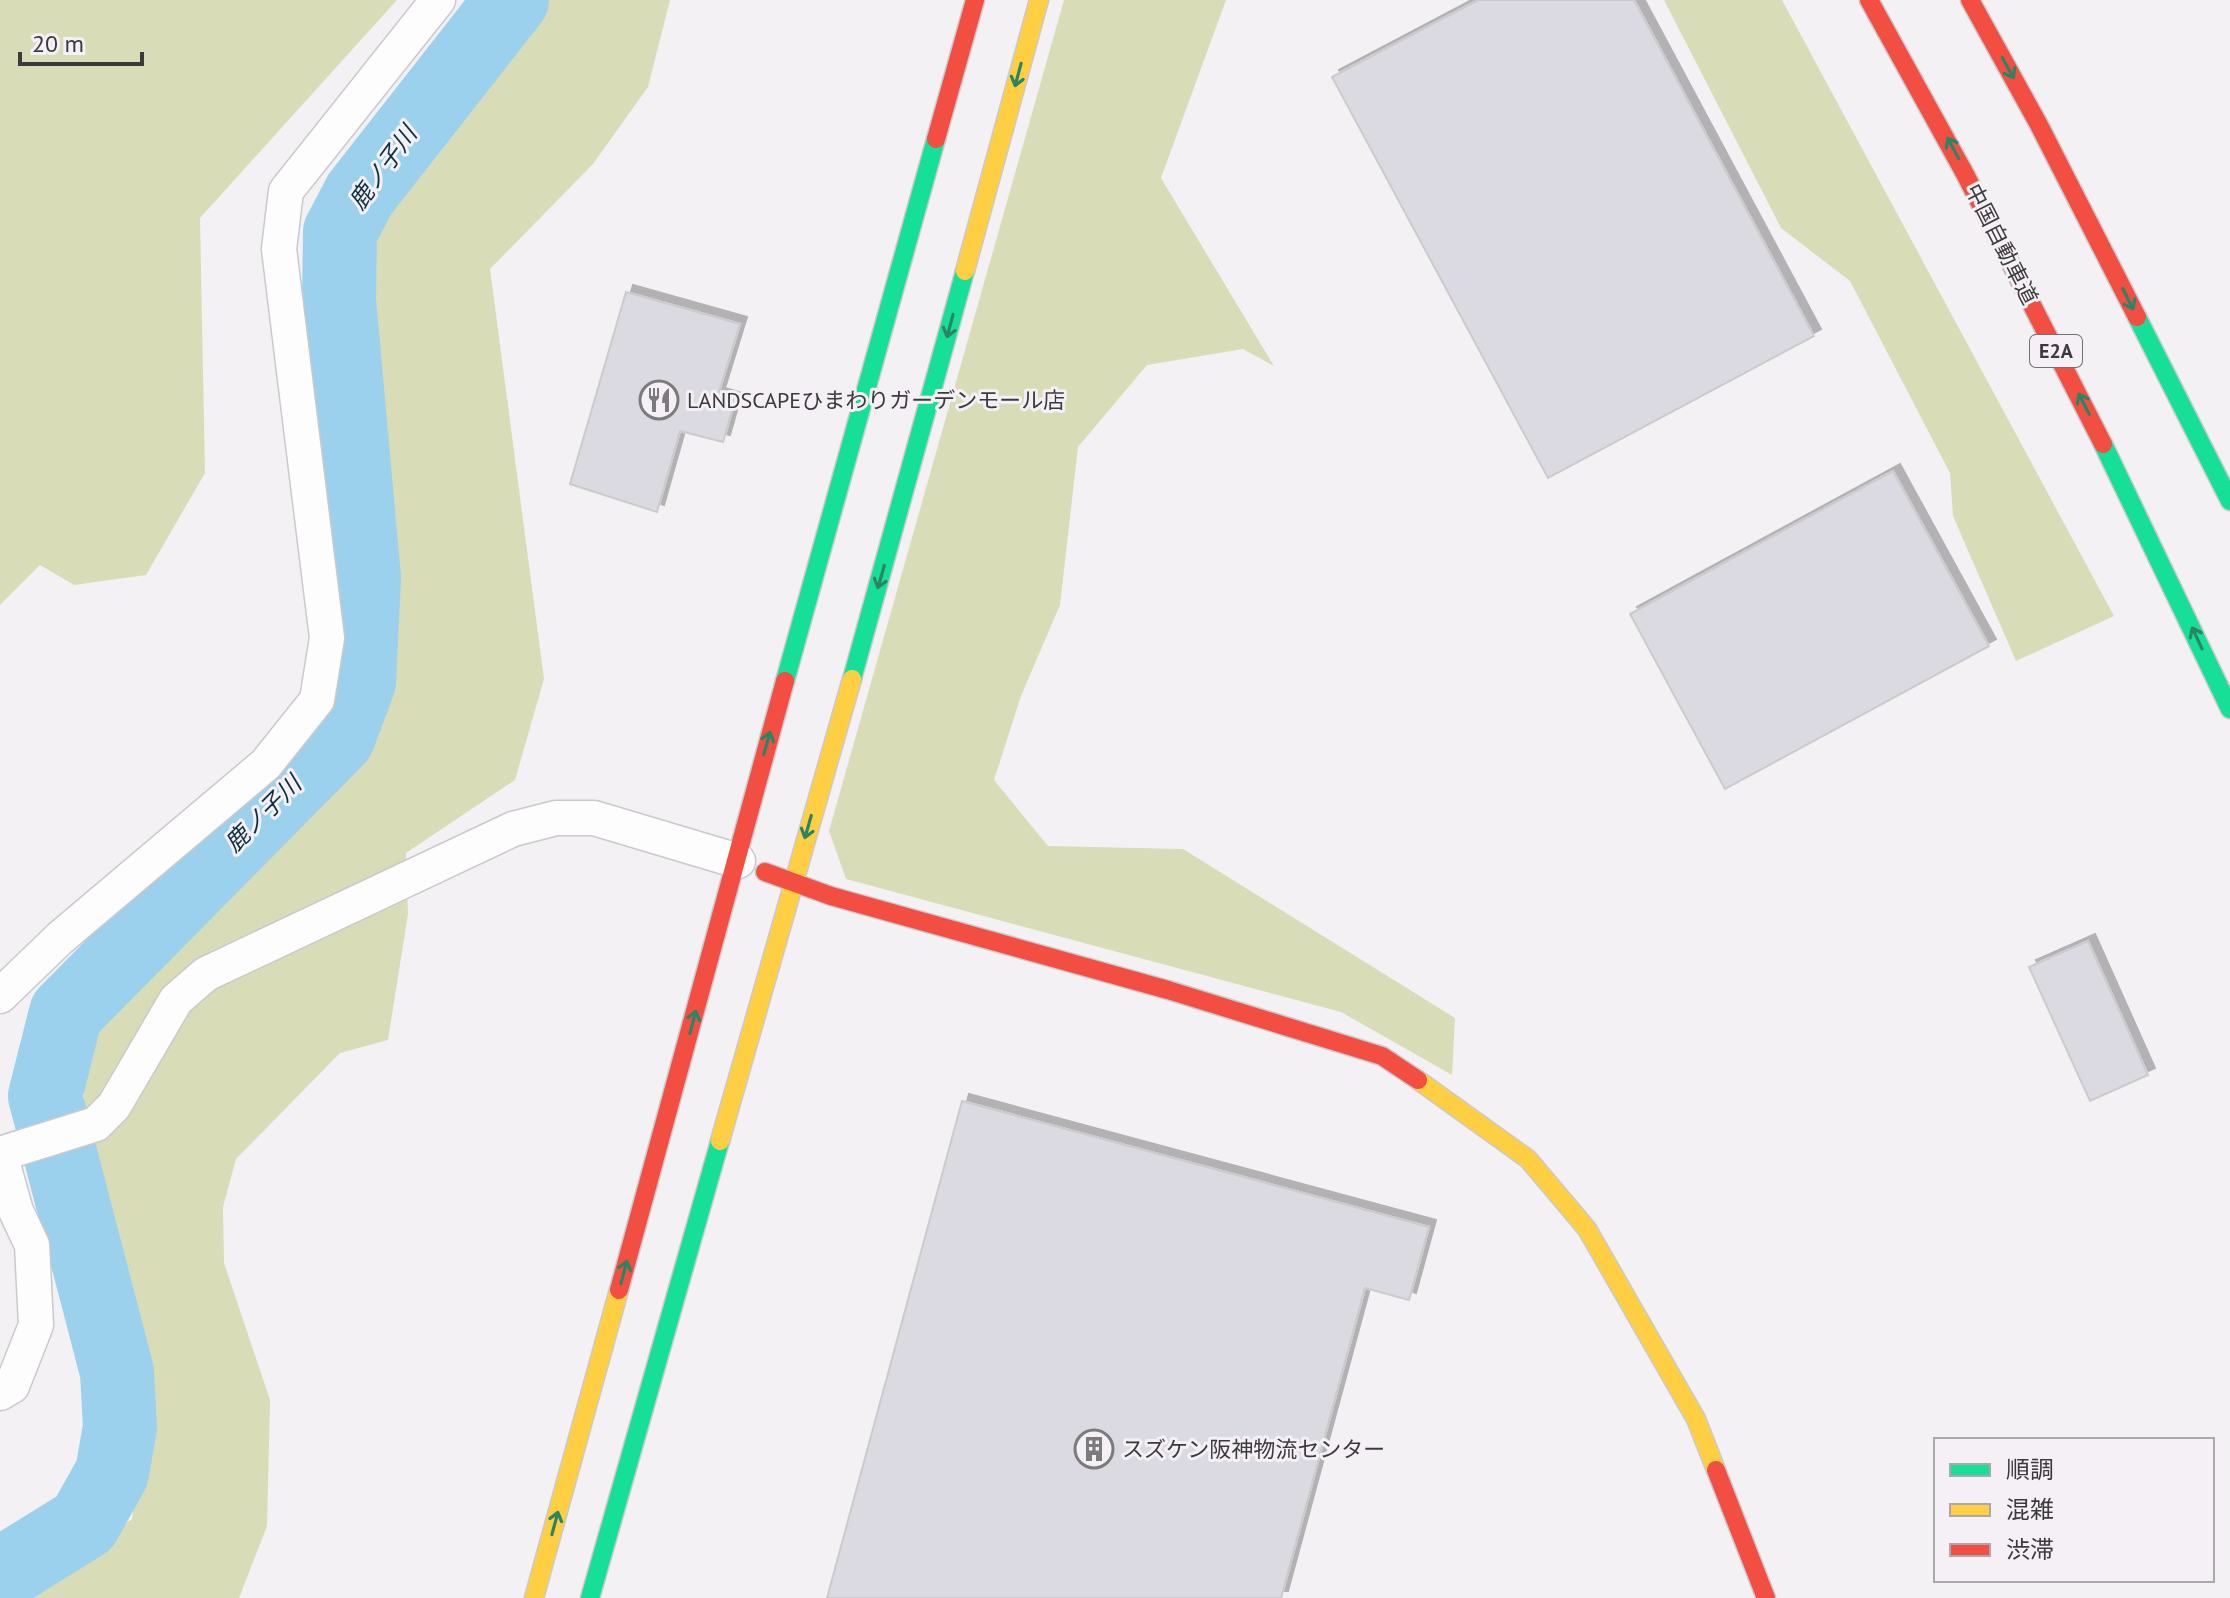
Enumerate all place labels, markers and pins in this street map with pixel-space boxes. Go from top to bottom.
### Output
restaurant icon: LANDSCAPEひまわりガーデンモール店 [638,379,680,421]
place label: LANDSCAPEひまわりガーデンモール店 [687,386,1065,414]
building icon: スズケン阪神物流センター [1073,1428,1115,1470]
place label: スズケン阪神物流センター [1122,1435,1385,1463]

